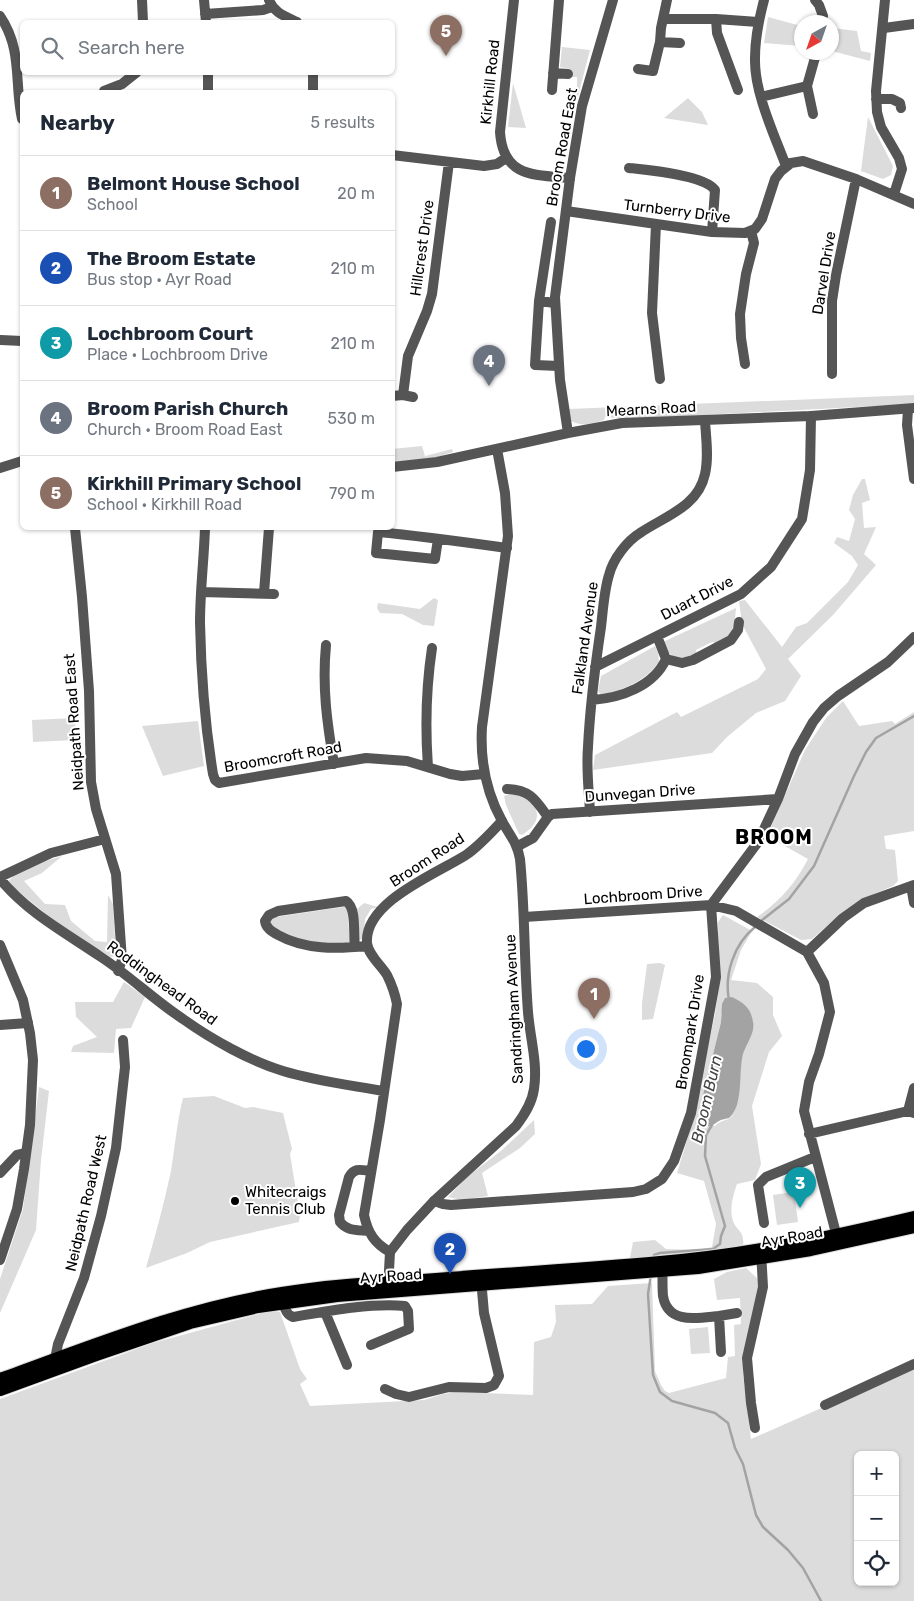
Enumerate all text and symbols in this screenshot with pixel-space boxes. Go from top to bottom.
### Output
pin: 5 [430,15,462,56]
north arrow [794,15,839,60]
search box [20,20,395,75]
icon: search [38,34,66,62]
text: Search here [78,36,185,59]
street label: Kirkhill Road [477,39,503,125]
street label: Broom Road East [543,86,581,208]
text: Nearby [40,110,115,135]
text: 5 results [311,113,375,132]
text: Belmont House School [87,172,300,195]
text: 1 [52,184,60,203]
text: 20 m [337,184,375,203]
text: School [87,195,138,214]
street label: Turnberry Drive [622,196,732,226]
street label: Hillcrest Drive [406,199,438,297]
street label: Darvel Drive [809,230,839,316]
text: The Broom Estate [87,247,256,270]
text: 2 [51,259,61,278]
text: 210 m [330,259,375,278]
text: Bus stop · Ayr Road [87,270,232,289]
text: Lochbroom Court [87,322,253,345]
text: 3 [51,334,61,353]
text: 210 m [330,334,375,353]
text: Place · Lochbroom Drive [87,345,268,364]
pin: 4 [473,345,505,386]
text: Broom Parish Church [87,397,288,420]
street label: Mearns Road [605,398,697,420]
text: 4 [51,409,61,428]
text: 530 m [328,409,375,428]
text: Church · Broom Road East [87,420,283,439]
text: Kirkhill Primary School [87,472,301,495]
text: 5 [51,484,61,503]
text: 790 m [329,484,375,503]
text: School · Kirkhill Road [87,495,242,514]
street label: Duart Drive [658,572,736,624]
street label: Falkland Avenue [568,580,602,696]
street label: Neidpath Road East [60,653,88,791]
street label: Broomcroft Road [223,738,343,776]
street label: Dunvegan Drive [584,780,696,806]
district label: BROOM [735,825,813,849]
street label: Broom Road [386,829,468,891]
street label: Lochbroom Drive [583,882,703,908]
street label: Sandringham Avenue [501,934,527,1084]
street label: Roddinghead Road [103,937,221,1029]
street label: Broompark Drive [672,973,708,1091]
pin: 1 [578,978,610,1019]
your location [573,1036,599,1062]
water label: Broom Burn [687,1053,726,1145]
street label: Neidpath Road West [62,1133,111,1273]
pin: 3 [784,1167,816,1208]
place label: Whitecraigs Tennis Club [245,1183,327,1218]
marker: Whitecraigs Tennis Club [229,1195,241,1207]
street label: Ayr Road [760,1223,824,1251]
pin: 2 [434,1233,466,1274]
street label: Ayr Road [359,1265,423,1287]
map controls [854,1451,899,1586]
button: + [854,1451,899,1496]
button: − [854,1496,899,1541]
button: locate [854,1541,899,1586]

